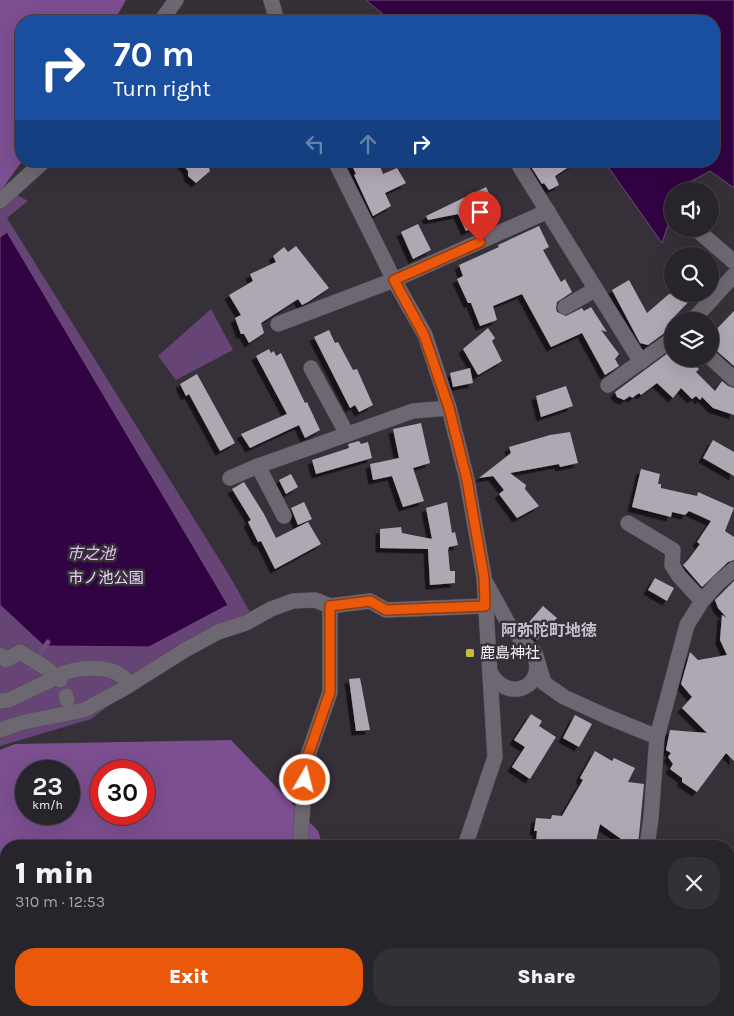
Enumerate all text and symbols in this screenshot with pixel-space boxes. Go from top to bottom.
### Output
text: 70 m [113,34,195,75]
icon: right [30,35,95,100]
text: Turn right [113,76,211,102]
icon: left [301,130,329,158]
icon: ahead [354,130,382,158]
icon: right [407,130,435,158]
map controls [664,182,719,367]
button: sound [664,182,719,237]
pin [459,191,501,242]
icon: arrive [466,198,494,226]
button: search [664,247,719,302]
button: layers [664,312,719,367]
water label: 市之池 [67,544,117,563]
park label: 市ノ池公園 [68,569,144,587]
district label: 阿弥陀町地徳 [501,621,597,640]
place label: 鹿島神社 [480,644,540,662]
marker: 鹿島神社 [464,647,476,659]
position arrow [278,753,330,805]
speed limit sign: 30 [90,760,155,825]
text: 23 [32,772,63,801]
text: km/h [32,798,63,812]
text: 1 min [15,855,94,891]
button: close [668,857,720,909]
text: 310 m · 12:53 [15,892,105,911]
button: Exit [15,948,363,1006]
button: Share [373,948,720,1006]

